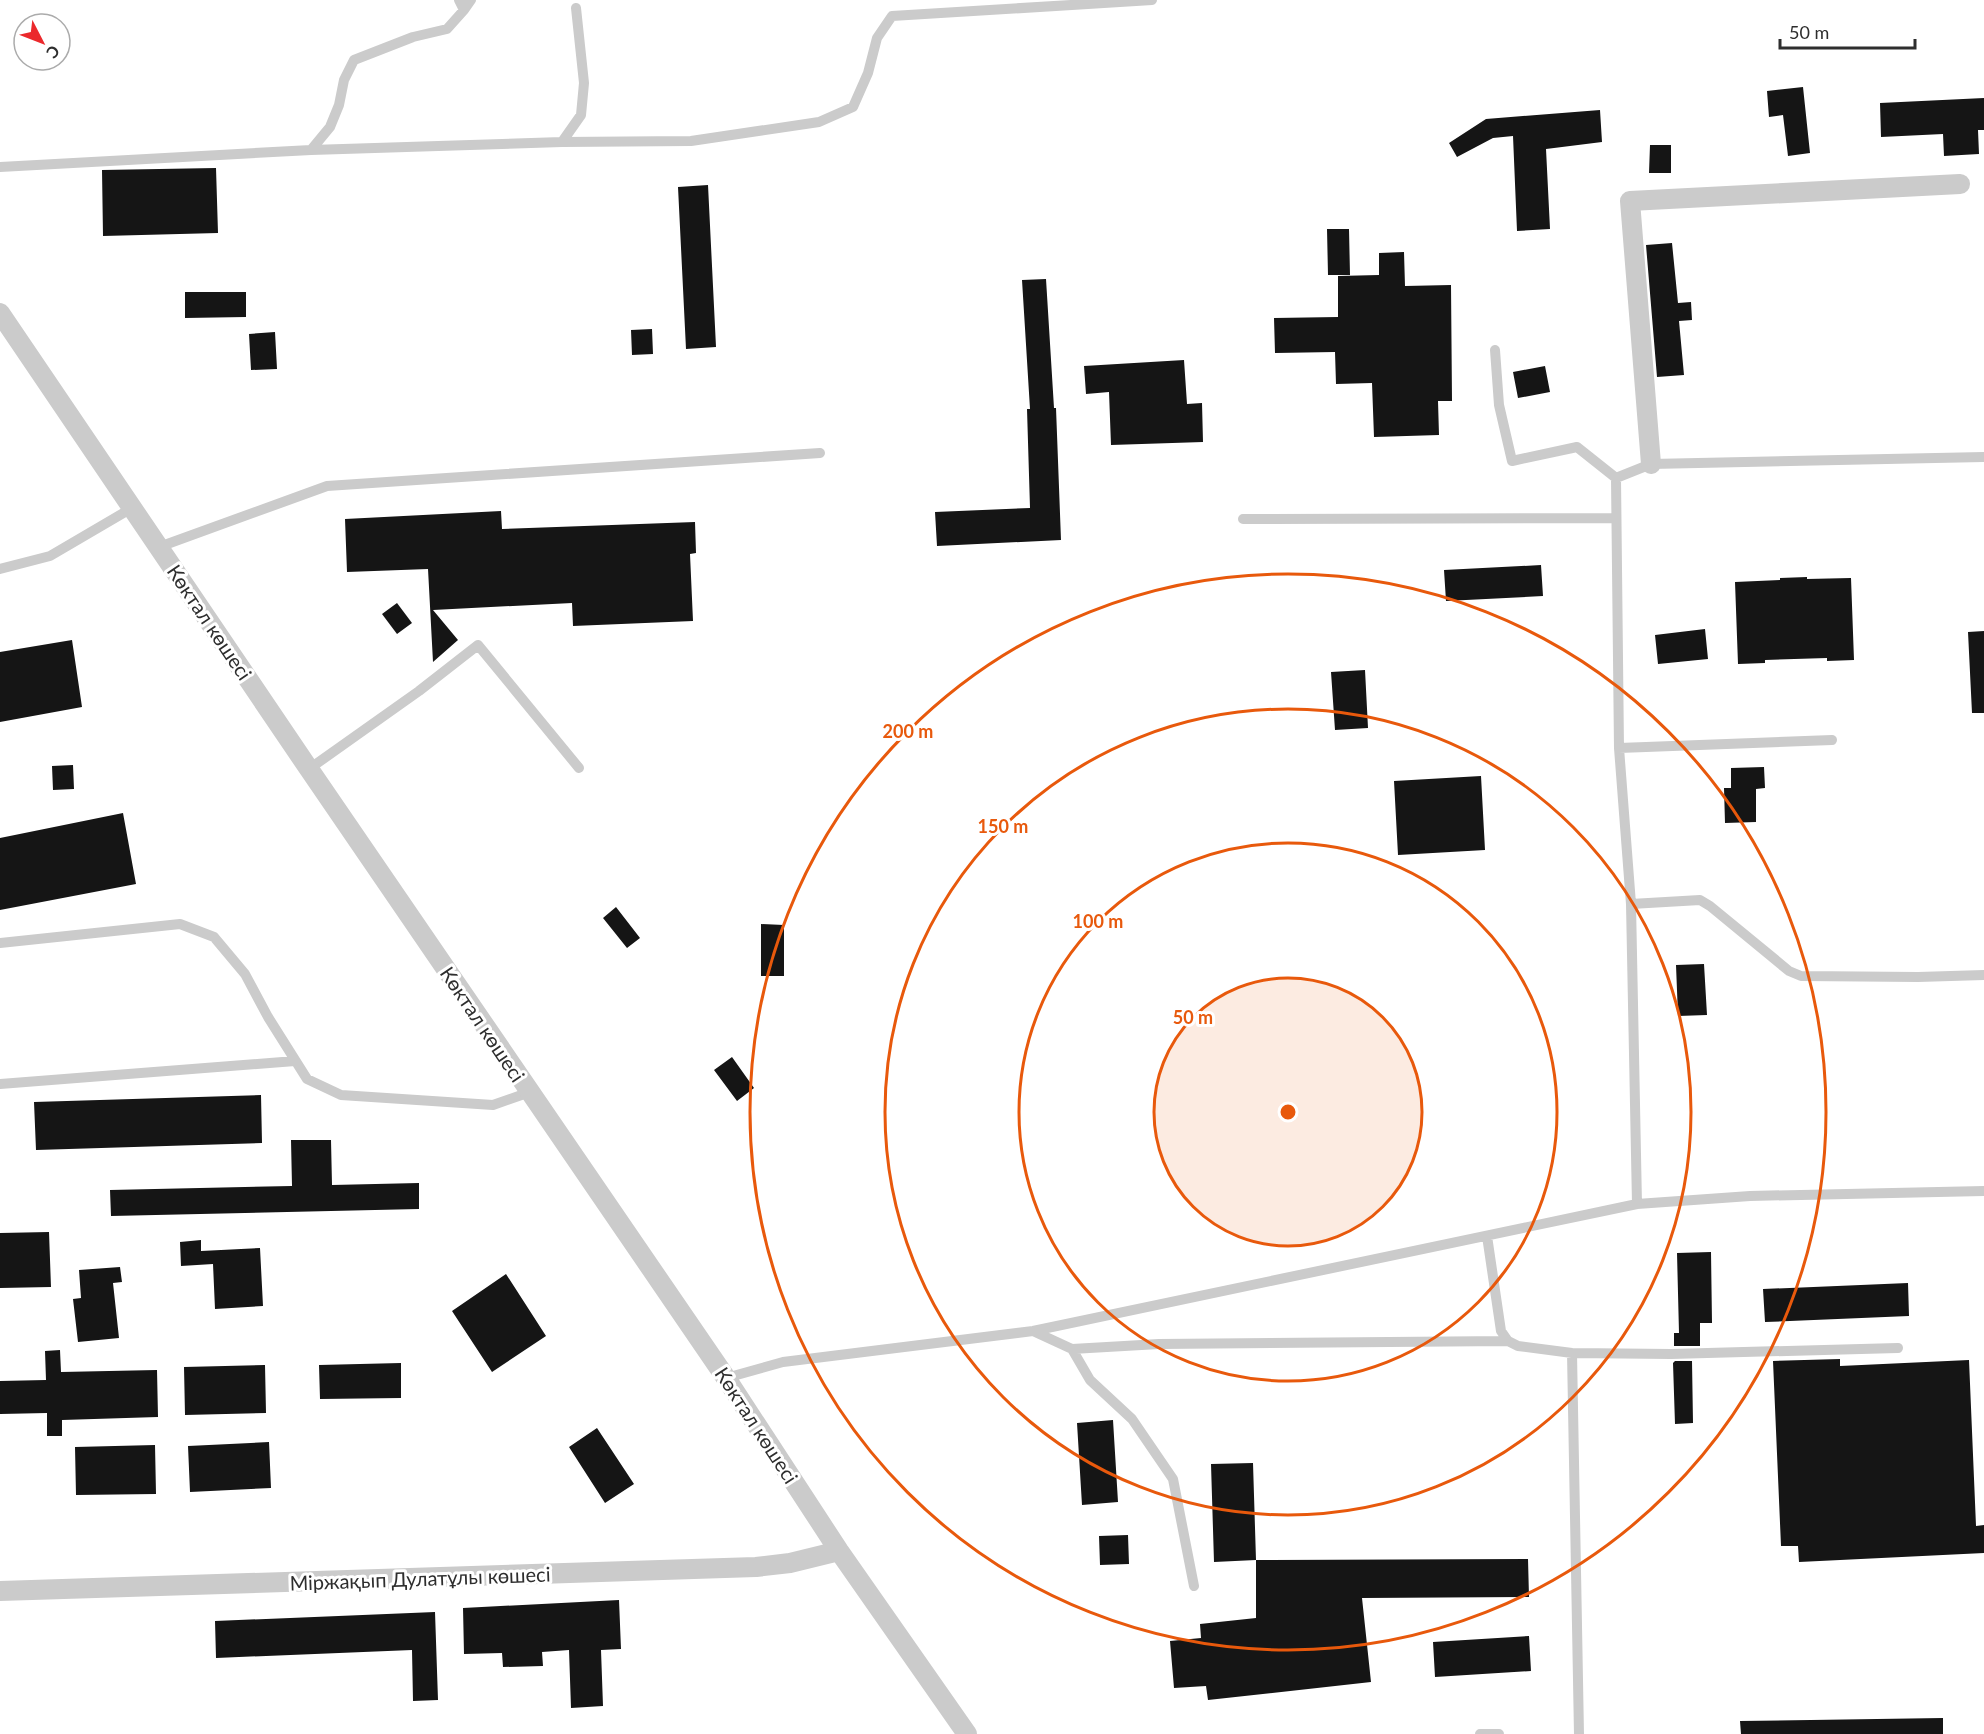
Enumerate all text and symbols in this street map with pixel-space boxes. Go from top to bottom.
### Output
north arrow [12,12,72,72]
scale bar [1780,12,1915,50]
text: 50 m [1789,21,1829,43]
text: С [43,42,64,63]
street label: Көктал көшесі [163,560,257,684]
text: 200 m [883,720,933,742]
text: 150 m [978,815,1028,837]
text: 100 m [1073,910,1123,932]
street label: Көктал көшесі [436,962,530,1086]
text: 50 m [1173,1006,1213,1028]
centre of rings [1278,1102,1298,1122]
street label: Көктал көшесі [711,1362,803,1488]
street label: Міржақып Дулатұлы көшесі [289,1561,551,1595]

